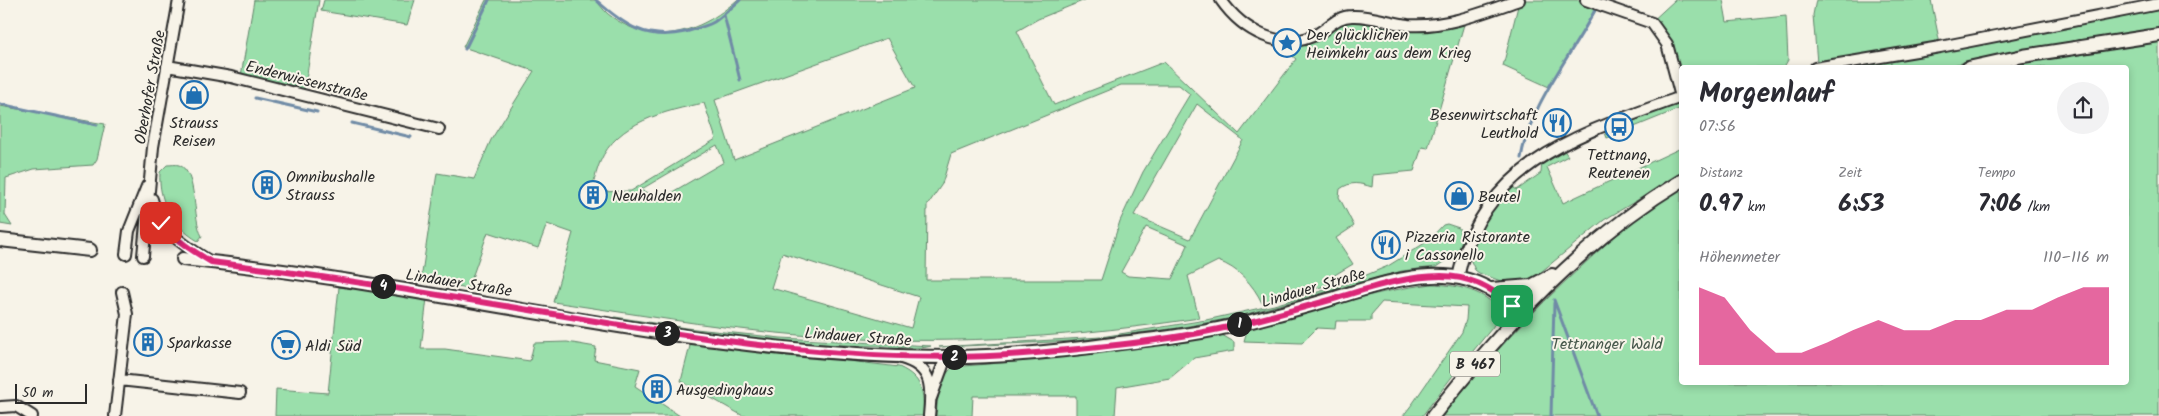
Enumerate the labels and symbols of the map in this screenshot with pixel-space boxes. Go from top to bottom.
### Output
place label: Der glücklichen Heimkehr aus dem Krieg [1306,23,1472,66]
street label: Oberhofer Straße [128,28,173,146]
place icon: Der glücklichen Heimkehr aus dem Krieg [1272,28,1302,58]
street label: Enderwiesenstraße [243,54,370,109]
shop icon: Strauss Reisen [179,80,209,110]
place label: Besenwirtschaft Leuthold [1430,103,1539,146]
restaurant icon: Besenwirtschaft Leuthold [1542,108,1572,138]
place label: Strauss Reisen [170,111,219,154]
bus stop icon: Tettnang, Reutenen [1604,112,1634,142]
place label: Tettnang, Reutenen [1587,143,1651,186]
place label: Omnibushalle Strauss [286,165,375,208]
building icon: Omnibushalle Strauss [252,170,282,200]
building icon: Neuhalden [578,180,608,210]
shop icon: Beutel [1444,181,1474,211]
place label: Neuhalden [612,184,681,209]
place label: Beutel [1478,185,1520,210]
pin [140,202,182,244]
place label: Pizzeria Ristorante i Cassonello [1405,225,1530,268]
restaurant icon: Pizzeria Ristorante i Cassonello [1371,230,1401,260]
street label: Lindauer Straße [1258,262,1368,315]
street label: Lindauer Straße [404,263,514,304]
pin: 4 [370,274,396,298]
pin [1491,285,1533,327]
pin: 1 [1226,312,1252,336]
pin: 3 [654,320,680,346]
street label: Lindauer Straße [804,321,912,354]
building icon: Sparkasse [133,327,163,357]
supermarket icon: Aldi Süd [271,330,301,360]
place label: Sparkasse [167,331,232,356]
park label: Tettnanger Wald [1551,332,1664,357]
place label: Aldi Süd [305,334,362,359]
pin: 2 [942,344,966,370]
road number: B 467 [1450,352,1500,376]
building icon: Ausgedinghaus [642,374,672,404]
place label: Ausgedinghaus [676,378,774,403]
scale bar [15,381,88,404]

